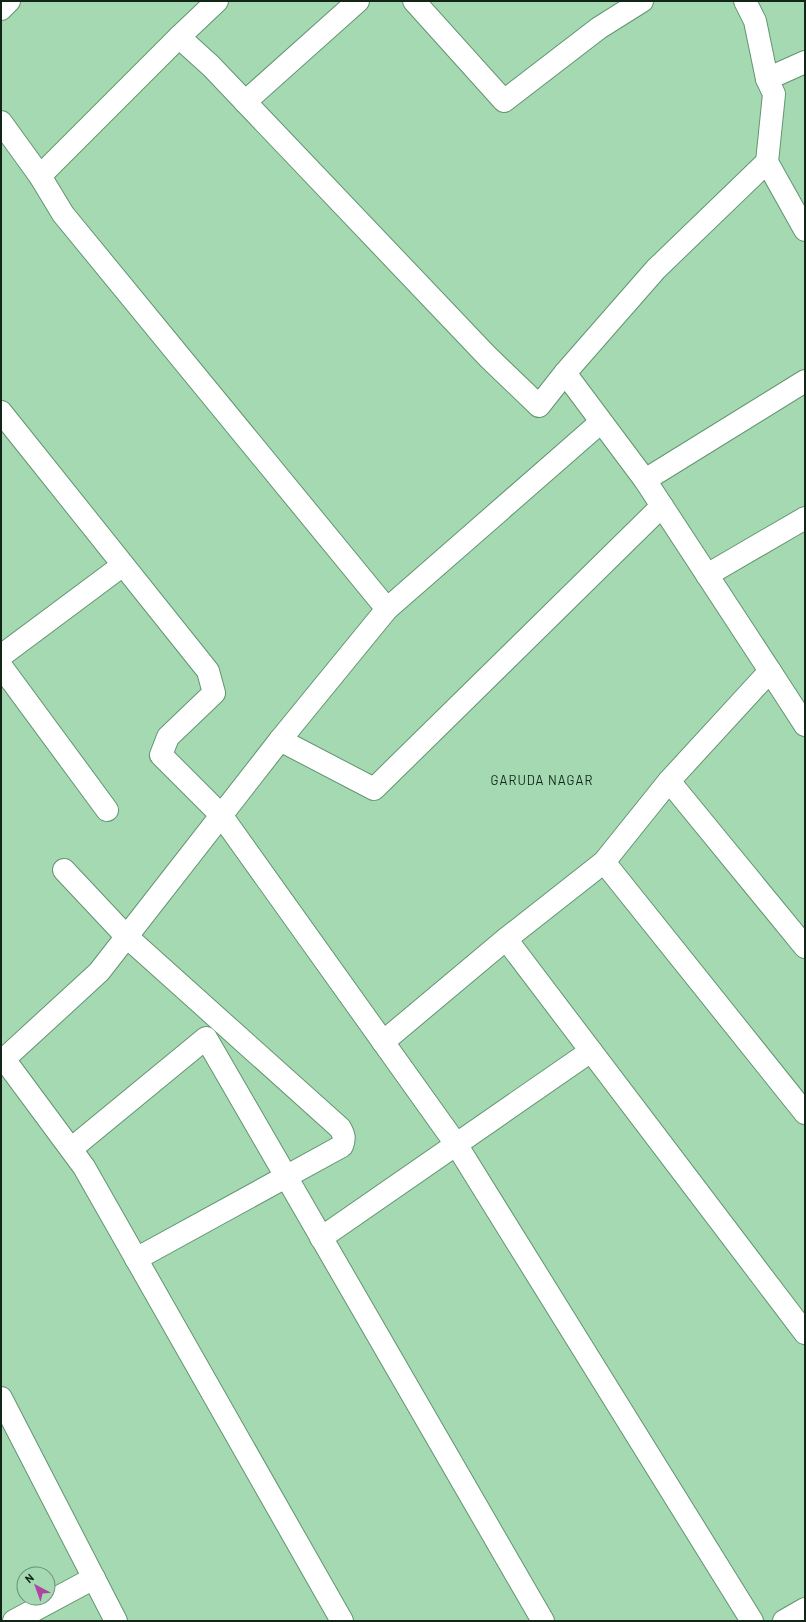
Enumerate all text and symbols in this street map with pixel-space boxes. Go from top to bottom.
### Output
district label: GARUDA NAGAR [491,772,593,788]
north arrow [16,1566,56,1606]
text: N [22,1571,36,1585]

